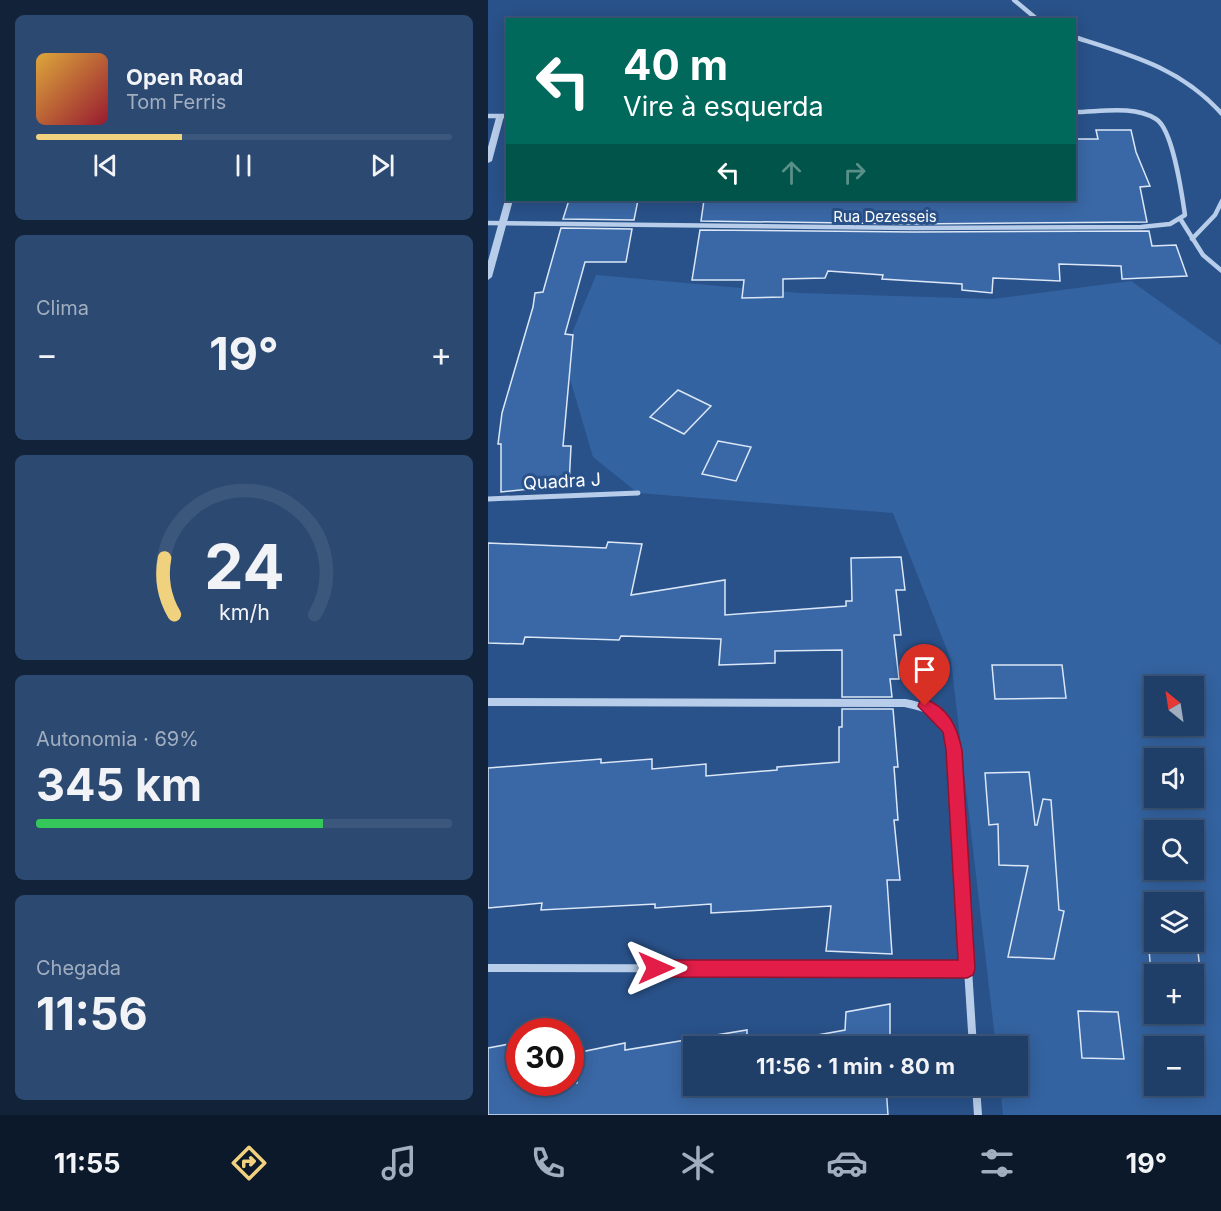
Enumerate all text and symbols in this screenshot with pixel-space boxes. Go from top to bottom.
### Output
text: 40 m [623,39,728,90]
icon: left [524,42,602,120]
text: Open Road [126,64,243,90]
text: Tom Ferris [126,90,226,114]
text: Vire à esquerda [623,90,824,123]
icon: previous [89,149,122,182]
icon: pause [227,149,260,182]
icon: next [366,149,399,182]
icon: left [712,156,745,189]
icon: ahead [775,156,808,189]
icon: right [838,156,871,189]
street label: Rua Dezesseis [833,207,937,226]
text: Clima [36,296,89,320]
text: 19° [209,326,279,381]
text: − [36,334,58,374]
text: + [430,334,452,374]
street label: Quadra J [523,468,601,494]
text: 24 [204,529,284,604]
text: km/h [219,599,269,625]
pin [899,644,950,706]
icon: arrive [908,653,941,686]
north arrow [1144,676,1204,736]
map controls [1144,676,1204,1096]
text: Autonomia · 69% [36,727,199,751]
button: sound [1144,748,1204,808]
text: 345 km [36,757,202,812]
button: search [1144,820,1204,880]
button: layers [1144,892,1204,952]
position arrow [624,936,688,1000]
text: Chegada [36,956,121,980]
button: + [1144,964,1204,1024]
text: 11:56 [36,986,148,1041]
speed limit sign: 30 [506,1018,584,1096]
button: − [1144,1036,1204,1096]
text: 11:56 · 1 min · 80 m [756,1053,955,1079]
icon: directions [228,1142,270,1184]
icon: music [378,1142,420,1184]
icon: phone [527,1142,569,1184]
icon: climate [677,1142,719,1184]
icon: car [826,1142,868,1184]
icon: filters [976,1142,1018,1184]
text: 11:55 [54,1147,121,1180]
text: 19° [1126,1147,1167,1180]

